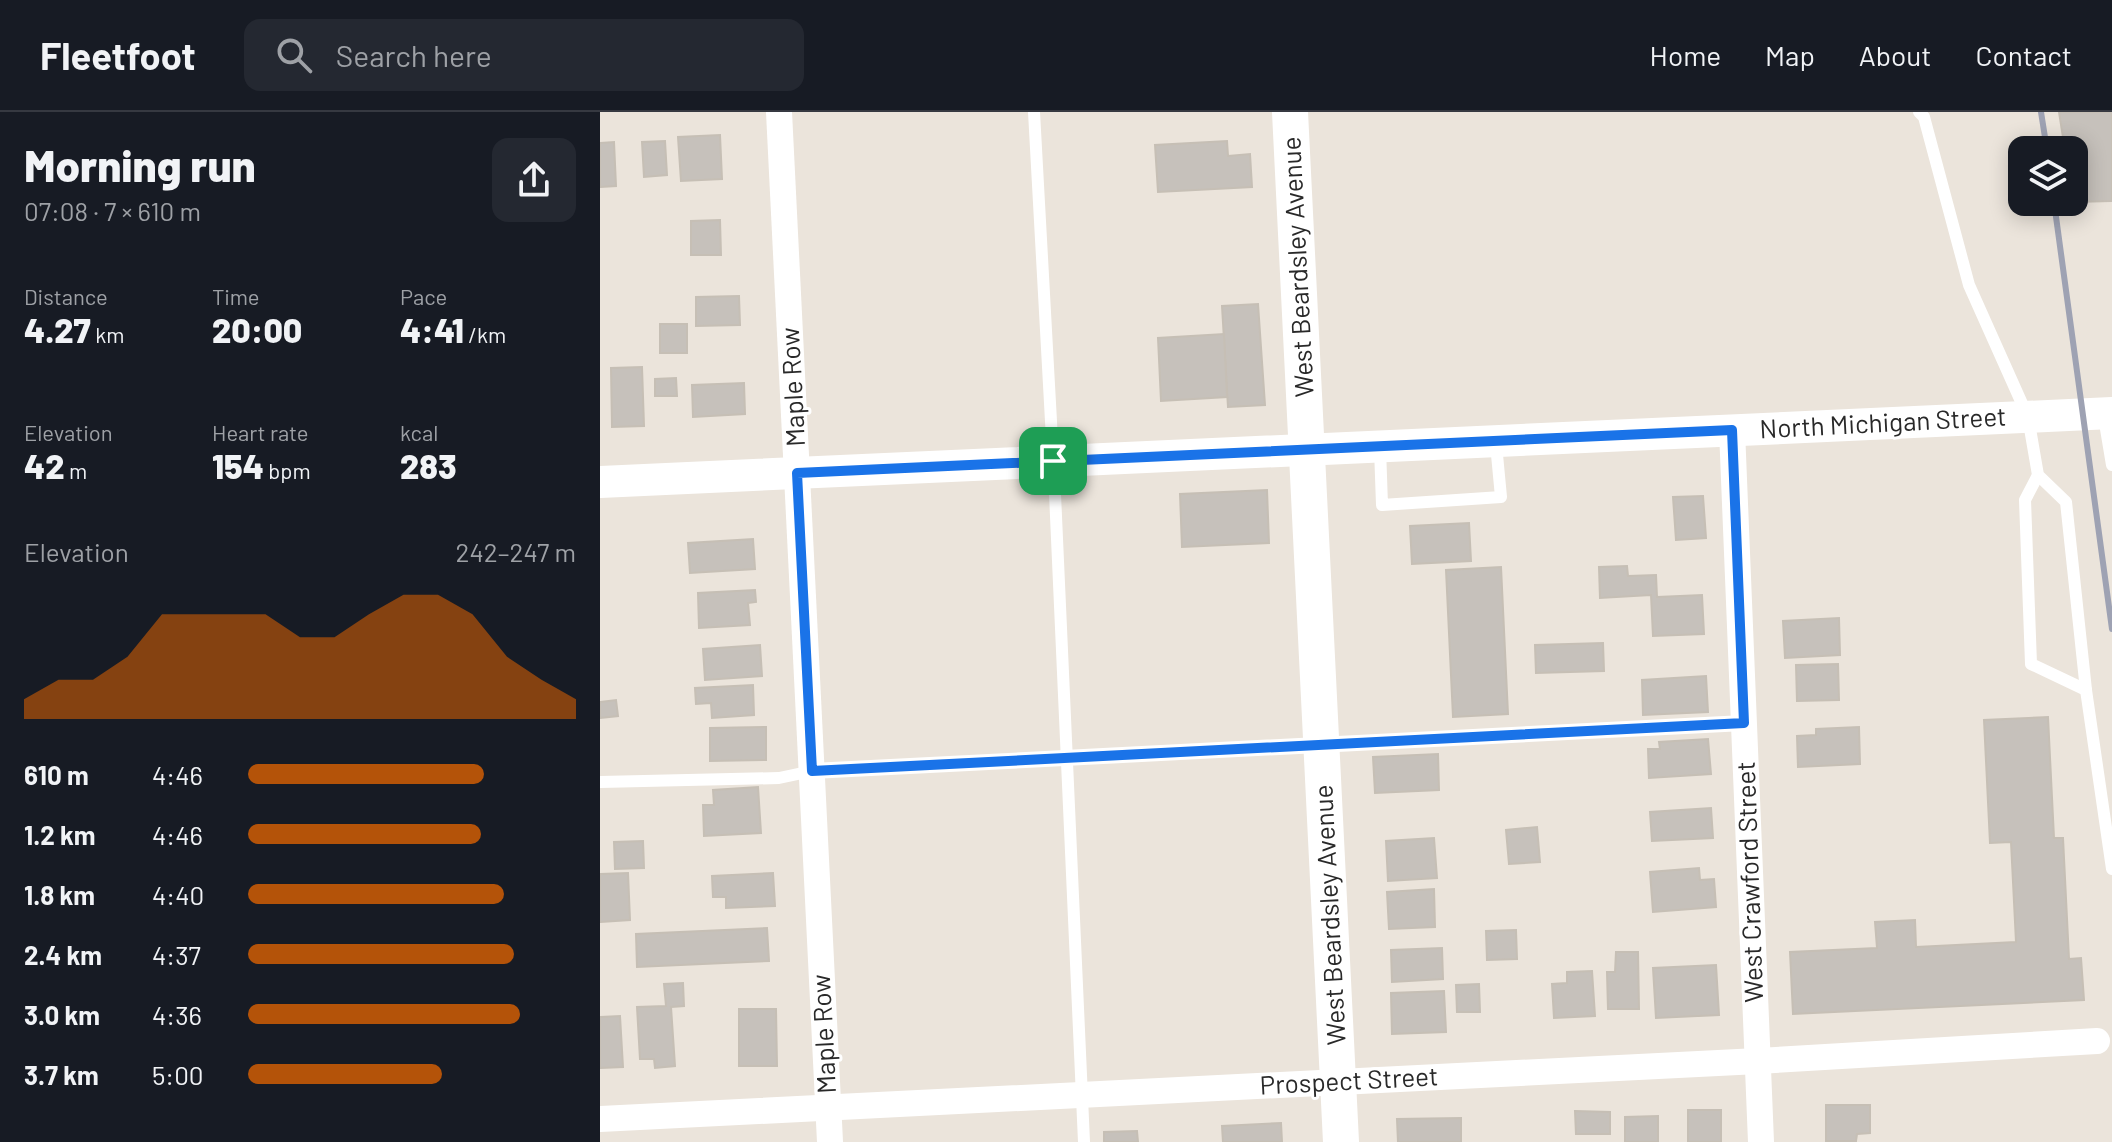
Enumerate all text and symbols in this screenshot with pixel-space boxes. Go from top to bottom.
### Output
search box [244,19,804,91]
text: Fleetfoot [40,32,196,78]
icon: search [272,33,316,77]
text: Search here [336,37,492,73]
text: Home [1650,38,1721,72]
text: Map [1765,38,1815,72]
text: About [1859,38,1931,72]
text: Contact [1975,38,2072,72]
street label: West Beardsley Avenue [1274,136,1319,398]
map controls [2008,136,2088,216]
button: layers [2008,136,2088,216]
text: Morning run [24,138,256,191]
button: share [492,138,576,222]
text: 07:08 · 7 × 610 m [24,195,201,226]
text: Distance [24,283,108,309]
text: Time [212,283,260,309]
text: Pace [400,283,447,309]
text: 4.27 [24,309,91,350]
text: 20:00 [212,309,302,350]
text: 4:41 [400,309,464,350]
text: km [91,321,124,347]
text: /km [464,321,506,347]
street label: Maple Row [773,327,810,448]
street label: North Michigan Street [1759,400,2007,443]
text: Elevation [24,419,113,445]
text: Heart rate [212,419,309,445]
text: kcal [400,419,438,445]
pin [1019,427,1087,495]
icon: arrive [1031,439,1075,483]
text: 42 [24,445,65,486]
text: 154 [212,445,264,486]
text: 283 [400,445,457,486]
text: m [65,457,87,483]
text: bpm [264,457,311,483]
text: Elevation [24,536,129,567]
text: 242–247 m [456,536,576,567]
text: 610 m [24,759,89,790]
text: 4:46 [152,759,203,790]
street label: West Crawford Street [1729,761,1768,1003]
street label: West Beardsley Avenue [1306,784,1351,1046]
text: 1.2 km [24,819,96,850]
text: 4:46 [152,819,203,850]
text: 1.8 km [24,879,95,910]
text: 4:40 [152,879,204,910]
text: 2.4 km [24,939,102,970]
text: 4:37 [152,939,201,970]
street label: Maple Row [804,974,841,1095]
text: 3.0 km [24,999,100,1030]
text: 4:36 [152,999,202,1030]
text: 3.7 km [24,1059,99,1090]
text: 5:00 [152,1059,204,1090]
street label: Prospect Street [1259,1059,1439,1100]

